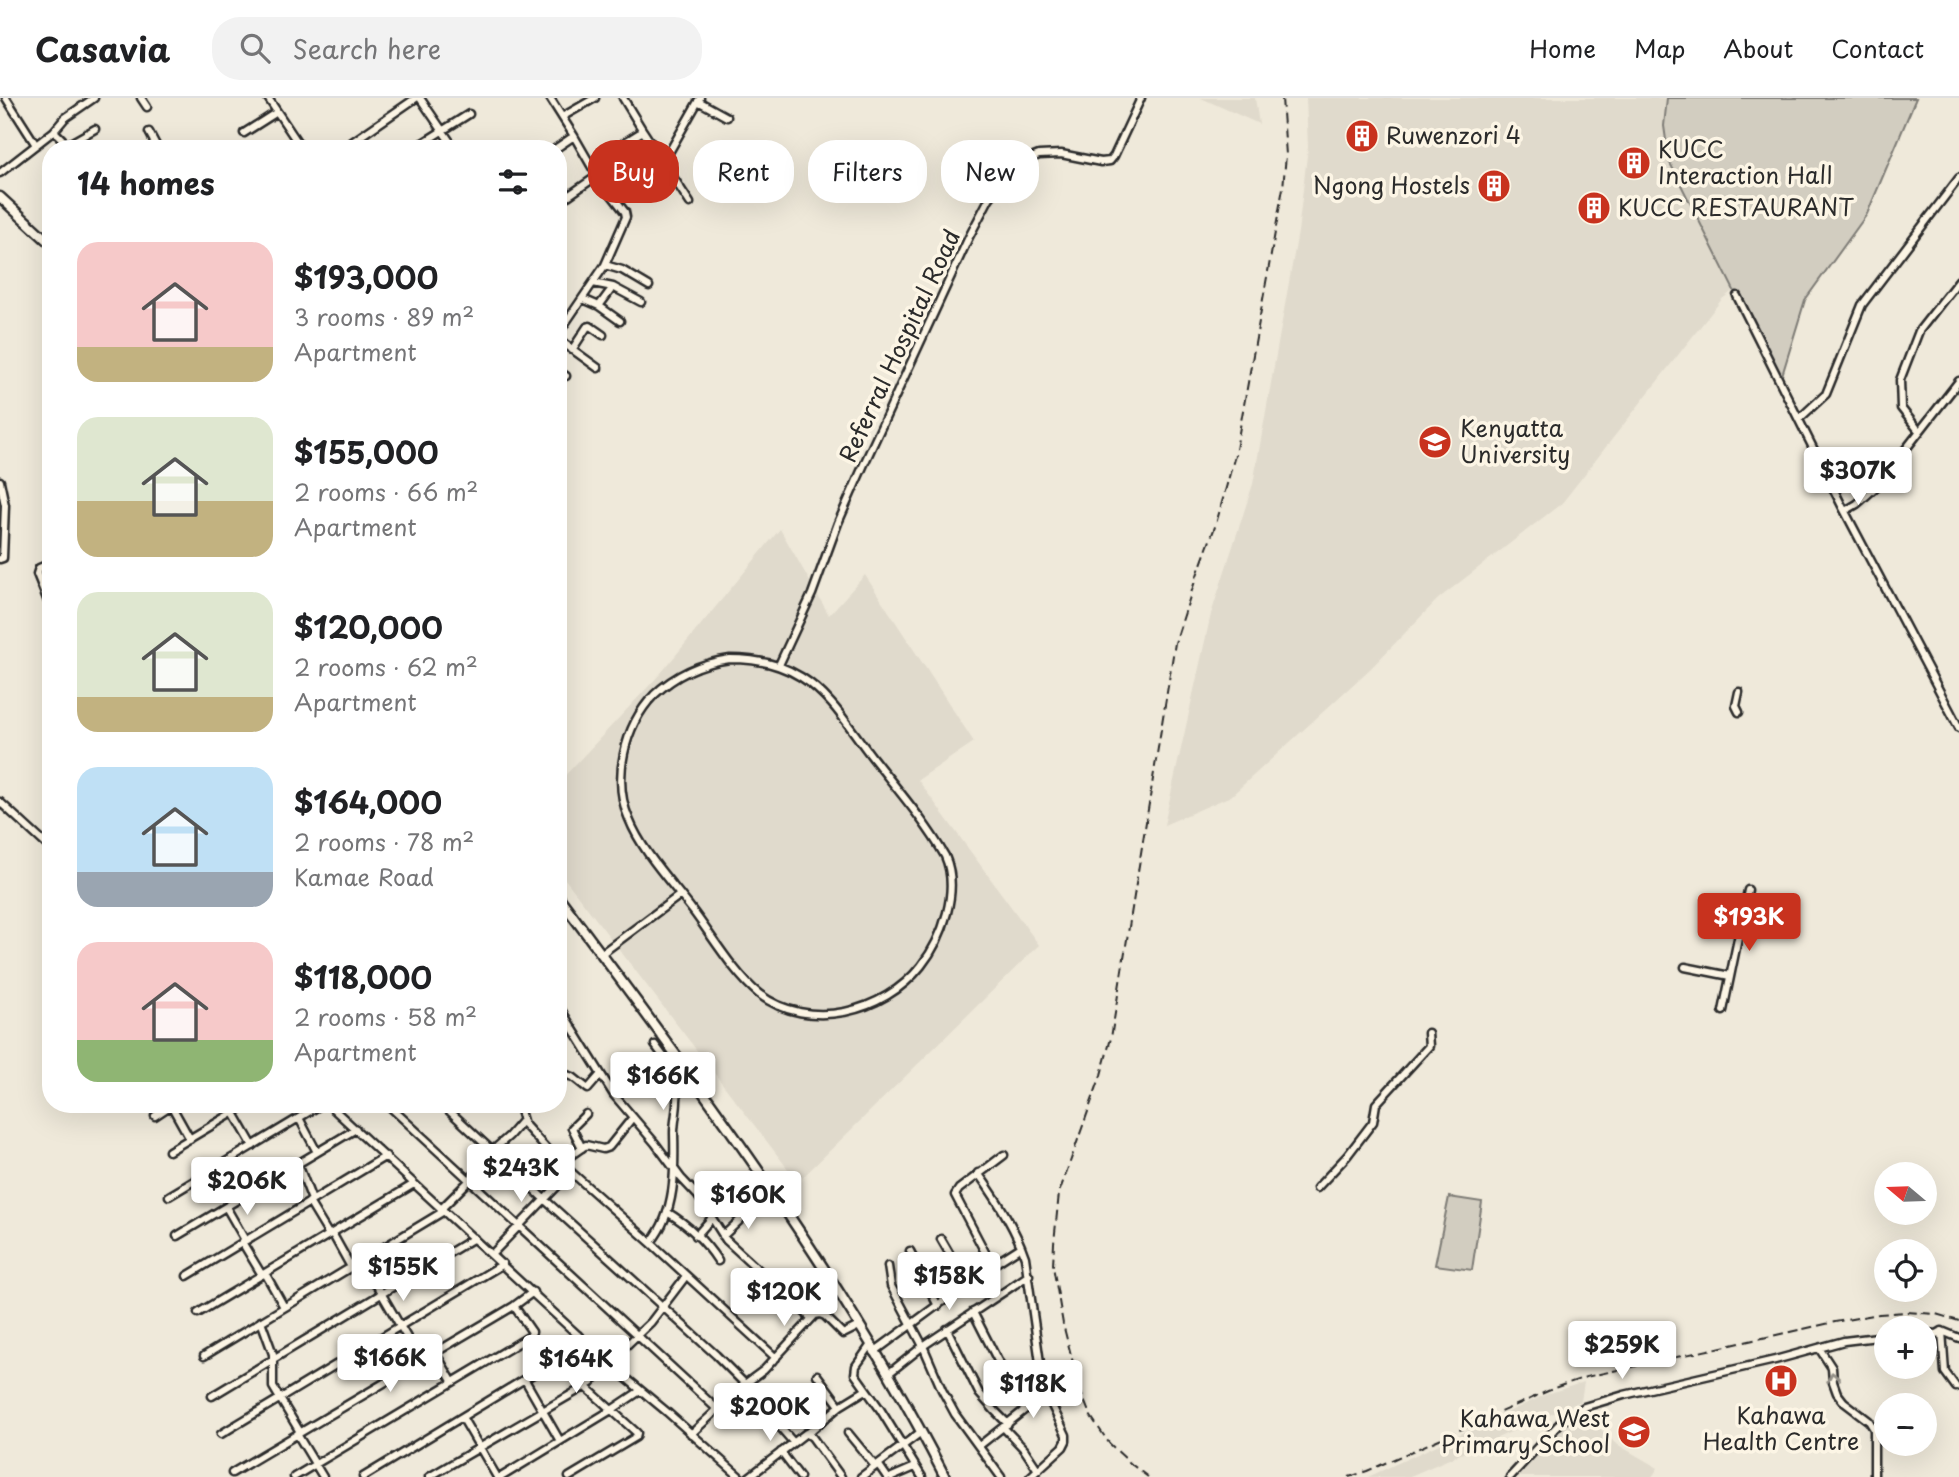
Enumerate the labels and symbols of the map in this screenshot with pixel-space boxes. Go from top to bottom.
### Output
building icon: Ruwenzori 4 [1343,117,1381,155]
place label: Ruwenzori 4 [1386,117,1521,152]
place label: KUCC Interaction Hall [1658,131,1832,192]
building icon: KUCC Interaction Hall [1615,144,1653,182]
place label: Ngong Hostels [1313,167,1470,202]
building icon: Ngong Hostels [1475,167,1513,205]
building icon: KUCC RESTAURANT [1575,189,1613,227]
place label: KUCC RESTAURANT [1618,189,1854,224]
street label: Referral Hospital Road [829,223,968,468]
place label: Kenyatta University [1460,410,1570,471]
school or university icon: Kenyatta University [1416,423,1454,461]
pin: $307K [1809,448,1907,507]
pin: $193K [1700,894,1798,953]
pin: $166K [614,1052,712,1112]
pin: $243K [472,1144,570,1204]
pin: $206K [198,1158,296,1217]
north arrow [1874,1162,1937,1225]
pin: $160K [699,1172,797,1231]
pin: $155K [354,1244,452,1303]
pin: $158K [900,1252,998,1312]
pin: $120K [735,1268,833,1328]
pin: $259K [1573,1322,1671,1381]
pin: $166K [341,1334,439,1394]
pin: $164K [527,1336,625,1395]
pin: $118K [984,1360,1082,1420]
hospital icon: Kahawa Health Centre [1762,1362,1800,1400]
one-way arrow [1826,1371,1841,1383]
pin: $200K [721,1384,819,1443]
place label: Kahawa Health Centre [1703,1397,1859,1458]
place label: Kahawa West Primary School [1441,1400,1610,1461]
school or university icon: Kahawa West Primary School [1615,1413,1653,1451]

